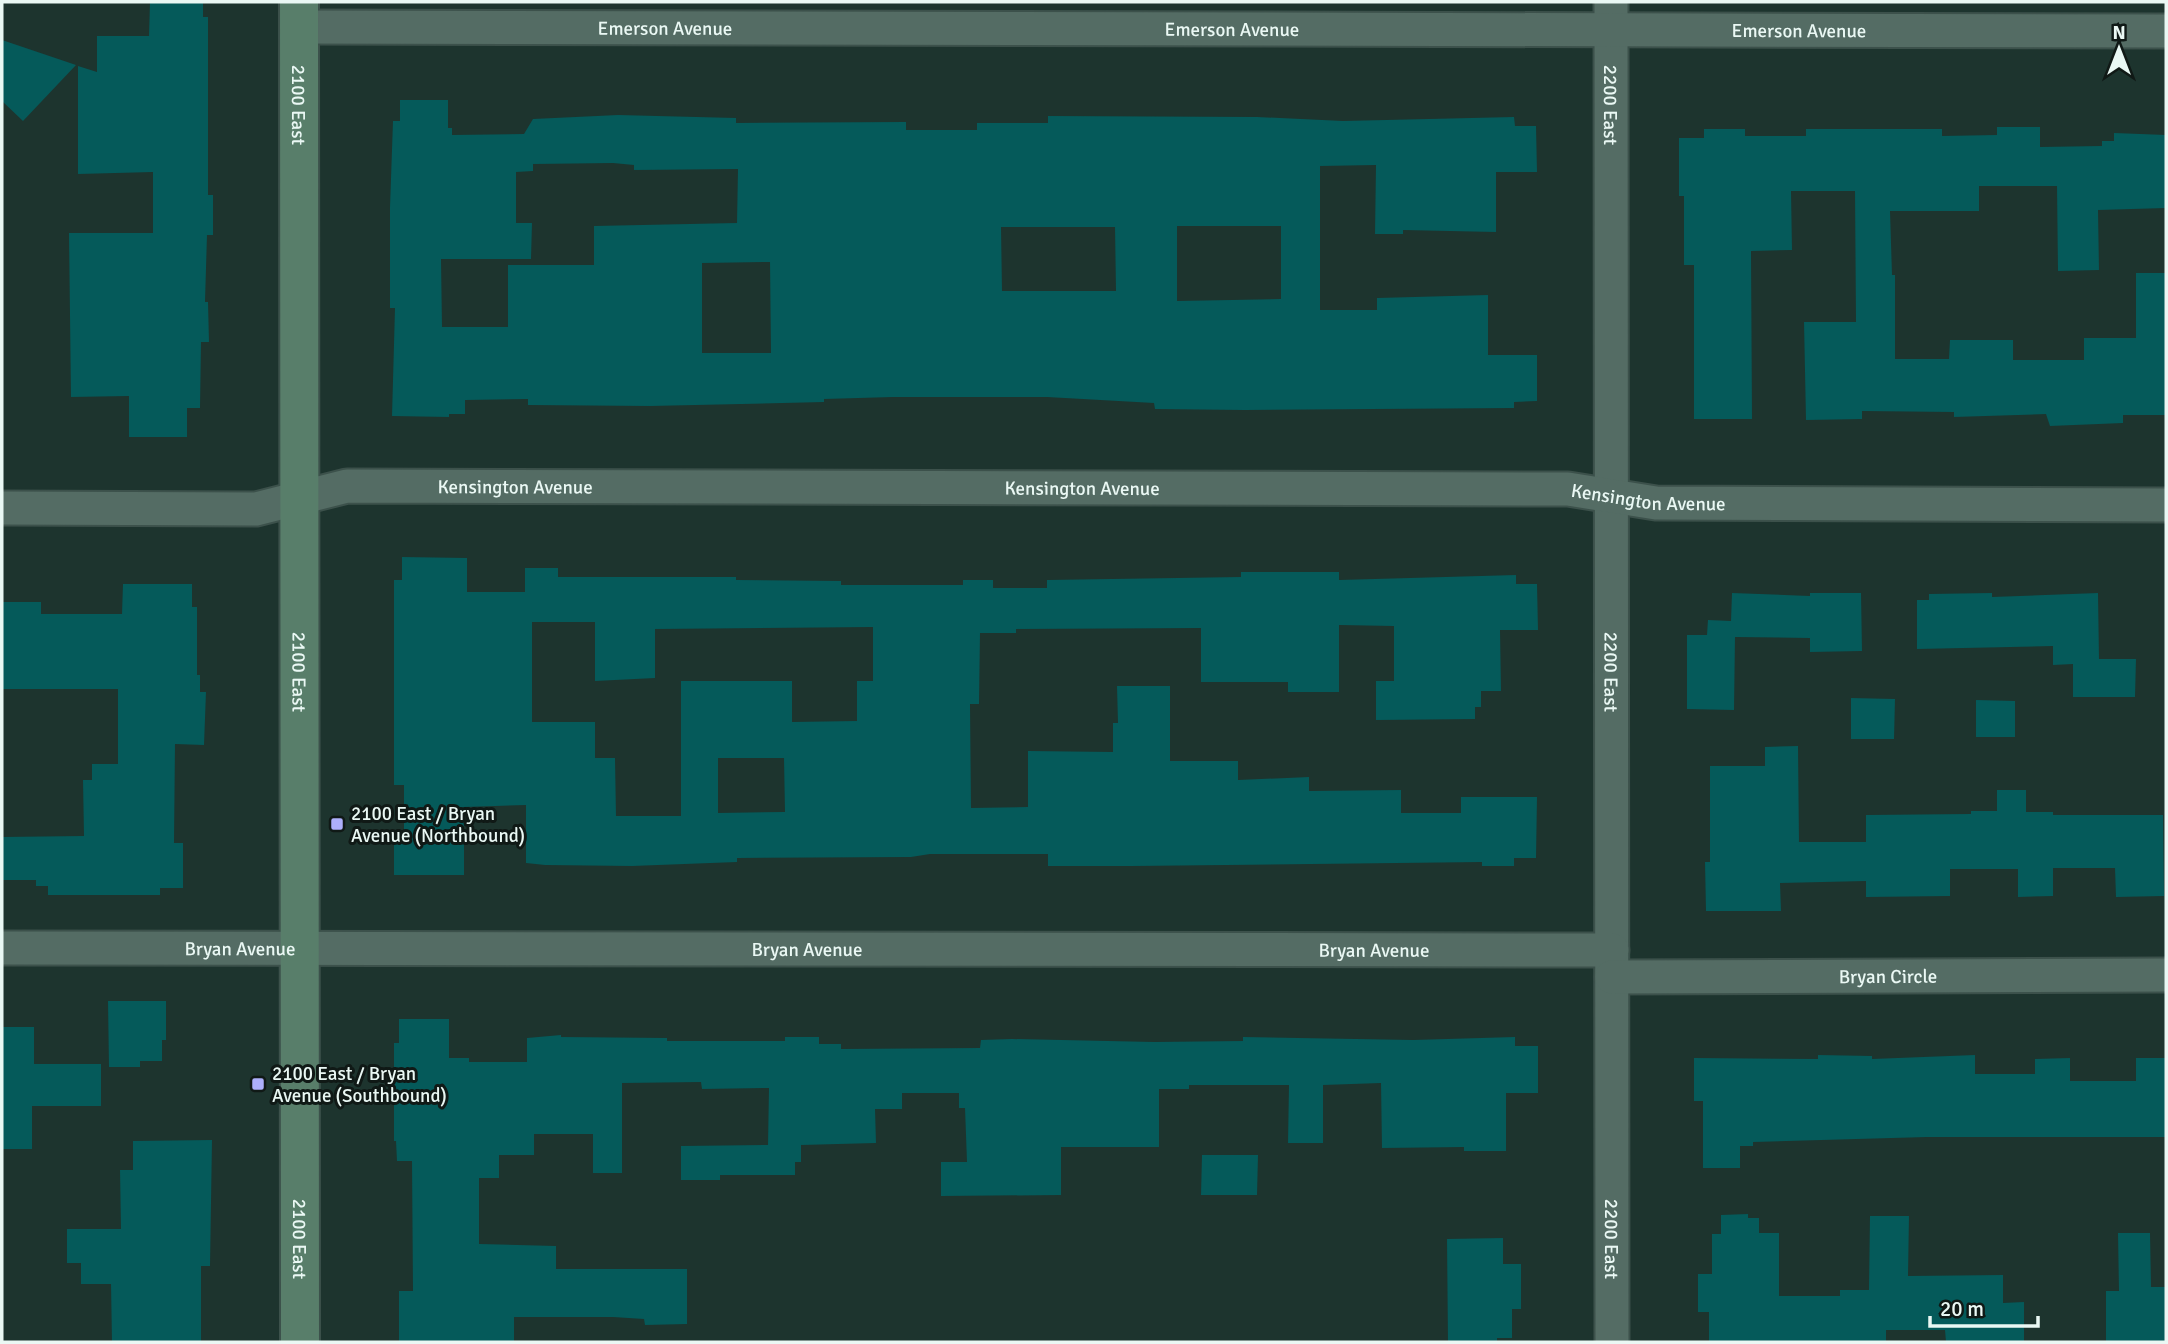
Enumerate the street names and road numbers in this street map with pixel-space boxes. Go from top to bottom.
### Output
street label: Emerson Avenue [598,17,732,41]
street label: Emerson Avenue [1165,18,1299,42]
street label: Emerson Avenue [1732,19,1866,43]
street label: 2100 East [286,65,310,146]
street label: 2200 East [1598,65,1622,146]
street label: Kensington Avenue [437,475,593,500]
street label: Kensington Avenue [1004,477,1160,501]
street label: Kensington Avenue [1569,479,1726,516]
street label: 2100 East [286,632,311,713]
street label: 2200 East [1598,632,1623,713]
street label: Bryan Avenue [184,937,296,961]
street label: Bryan Avenue [751,938,863,962]
street label: Bryan Avenue [1318,939,1430,963]
street label: Bryan Circle [1839,965,1937,989]
street label: 2100 East [287,1199,311,1280]
street label: 2200 East [1599,1199,1623,1280]

